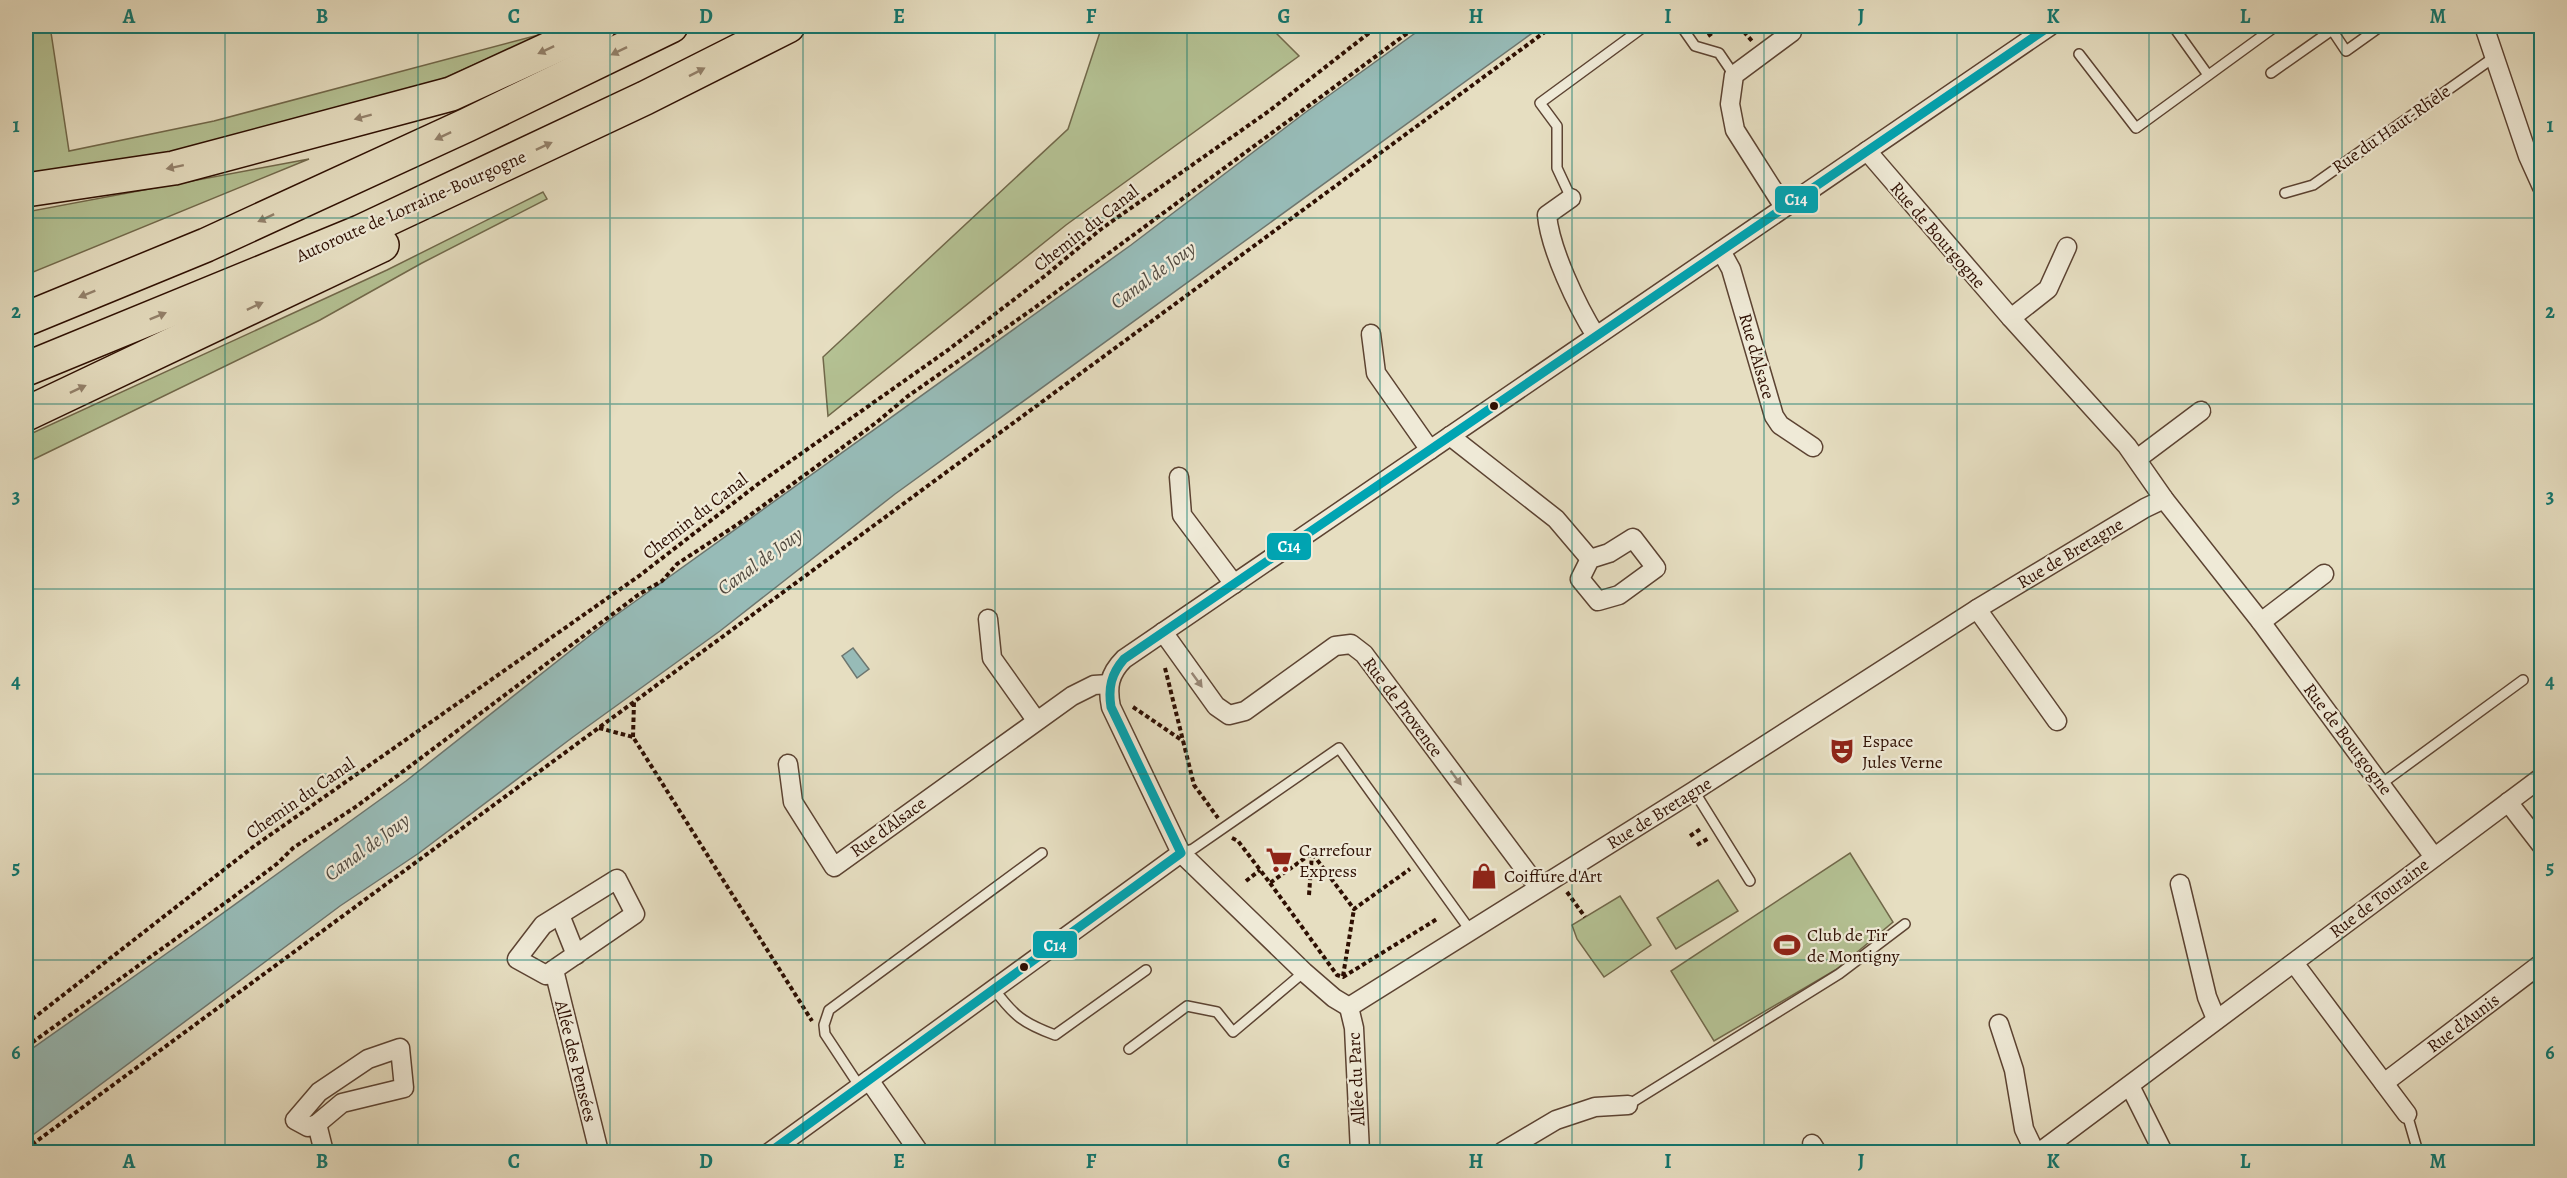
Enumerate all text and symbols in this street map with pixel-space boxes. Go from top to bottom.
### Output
text: A [122,3,136,30]
text: B [316,3,328,30]
text: C [508,3,520,30]
text: D [699,3,713,30]
text: E [893,3,905,30]
text: F [1086,3,1097,30]
text: G [1277,3,1291,30]
text: H [1469,3,1484,30]
text: I [1664,3,1672,30]
text: J [1858,3,1865,30]
text: K [2046,3,2060,30]
text: L [2240,3,2251,30]
text: M [2430,3,2447,30]
one-way arrow [536,45,554,55]
one-way arrow [610,46,628,56]
one-way arrow [689,67,706,77]
street label: Rue du Haut-Rhêle [2327,79,2455,179]
text: 1 [12,112,20,139]
text: 1 [2546,112,2554,139]
one-way arrow [354,113,372,122]
one-way arrow [435,132,452,141]
one-way arrow [535,142,552,151]
street label: Autoroute de Lorraine-Bourgogne [291,144,530,268]
one-way arrow [165,163,184,172]
street label: Rue de Bourgogne [1885,176,1991,294]
street label: Chemin du Canal [1028,179,1144,277]
line badge: C14 [1774,185,1819,214]
text: C14 [1784,189,1808,211]
one-way arrow [258,213,275,222]
water label: Canal de Jouy [1105,235,1202,315]
one-way arrow [78,290,96,299]
text: 2 [11,298,21,325]
text: 2 [2545,298,2555,325]
one-way arrow [246,301,263,310]
street label: Rue d'Alsace [1733,310,1781,402]
one-way arrow [149,311,167,321]
one-way arrow [70,384,87,393]
unlabelled marker [1488,400,1500,412]
street label: Chemin du Canal [637,467,753,565]
text: 3 [12,483,20,510]
text: 3 [2546,483,2554,510]
street label: Rue de Bretagne [2012,512,2128,594]
water label: Canal de Jouy [712,521,809,601]
line badge: C14 [1266,532,1312,561]
text: C14 [1277,536,1301,558]
street label: Rue de Provence [1358,652,1448,762]
text: 4 [11,668,21,695]
text: 4 [2545,668,2555,695]
one-way arrow [1191,672,1203,688]
street label: Rue de Bourgogne [2298,678,2398,800]
place label: Espace Jules Verne [1862,729,1943,774]
theatre icon: Espace Jules Verne [1827,736,1857,766]
street label: Chemin du Canal [241,751,360,844]
one-way arrow [1450,770,1462,785]
street label: Rue de Bretagne [1602,771,1716,855]
street label: Rue d'Alsace [845,791,931,863]
water label: Canal de Jouy [319,807,416,887]
place label: Carrefour Express [1299,838,1372,883]
supermarket icon: Carrefour Express [1264,845,1294,875]
street label: Rue de Touraine [2324,853,2434,943]
text: 5 [12,854,20,881]
text: 5 [2546,854,2554,881]
shop icon: Coiffure d'Art [1469,861,1499,891]
place label: Coiffure d'Art [1504,864,1602,888]
place label: Club de Tir de Montigny [1807,923,1901,968]
line badge: C14 [1032,930,1078,959]
sports icon: Club de Tir de Montigny [1772,930,1802,960]
text: C14 [1043,935,1067,957]
unlabelled marker [1018,961,1030,973]
street label: Rue d'Aunis [2422,988,2504,1058]
street label: Allée des Pensées [549,997,603,1124]
street label: Allée du Parc [1342,1031,1370,1128]
text: 6 [11,1039,21,1066]
text: 6 [2545,1039,2555,1066]
text: A [122,1148,136,1175]
text: B [316,1148,328,1175]
text: C [508,1148,520,1175]
text: D [699,1148,713,1175]
text: E [893,1148,905,1175]
text: F [1086,1148,1097,1175]
text: G [1277,1148,1291,1175]
text: H [1469,1148,1484,1175]
text: I [1664,1148,1672,1175]
text: J [1858,1148,1865,1175]
text: K [2046,1148,2060,1175]
text: L [2240,1148,2251,1175]
text: M [2430,1148,2447,1175]

